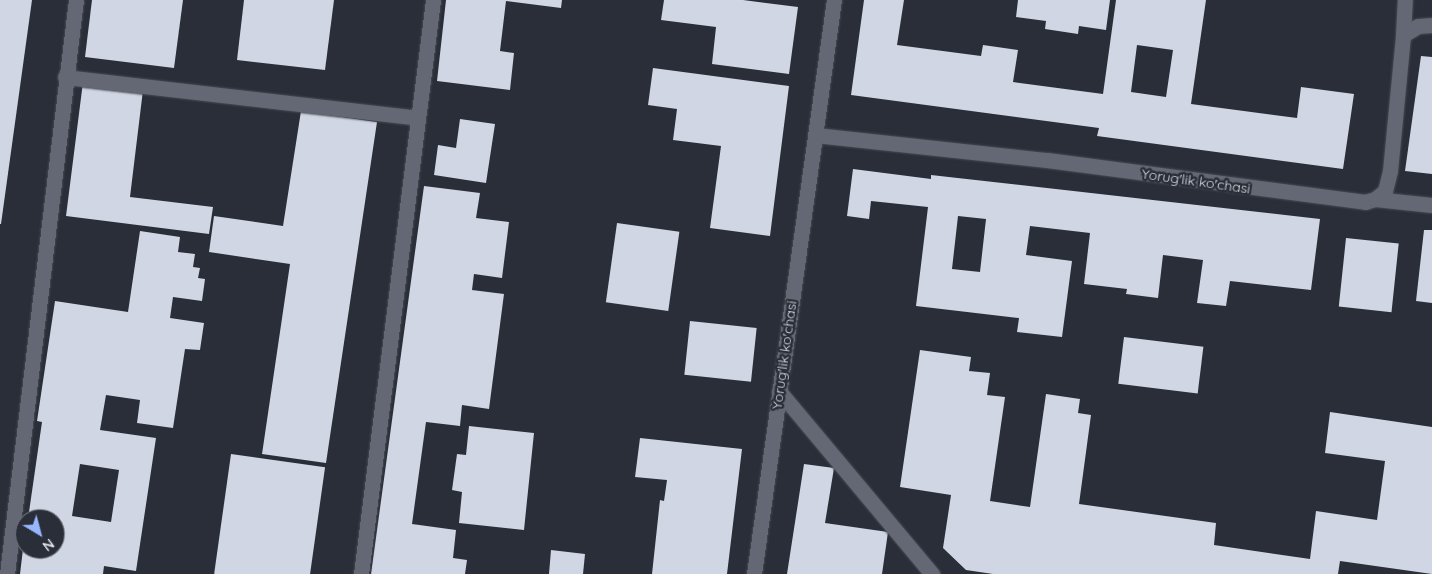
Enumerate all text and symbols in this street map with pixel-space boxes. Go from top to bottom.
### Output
street label: Yorug'lik ko'chasi [1141,165,1251,197]
street label: Yorug'lik ko'chasi [768,300,800,410]
north arrow [15,509,65,559]
text: N [39,535,58,555]

